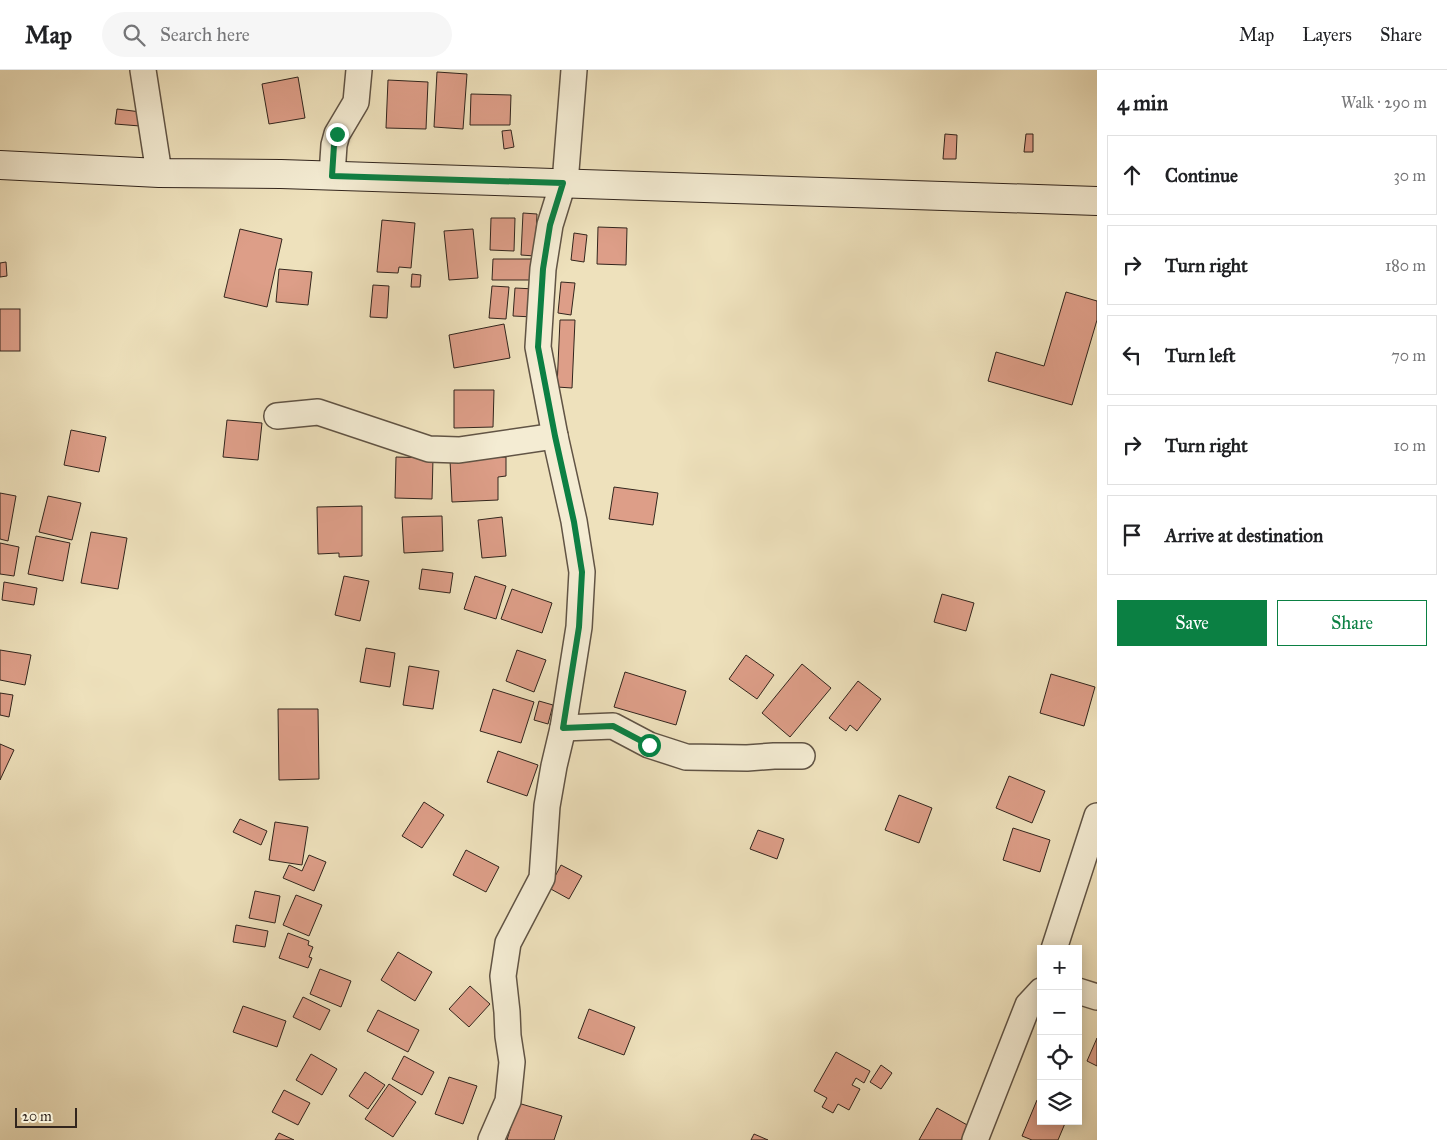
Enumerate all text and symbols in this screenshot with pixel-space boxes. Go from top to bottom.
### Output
search box [102,12,452,57]
text: Map [25,20,72,50]
icon: search [120,21,148,49]
text: Search here [160,23,250,46]
text: Map [1239,24,1274,46]
text: Layers [1302,24,1352,46]
text: Share [1380,24,1422,46]
text: 4 min [1117,90,1168,116]
text: Walk · 290 m [1341,93,1427,112]
route end [326,123,349,146]
icon: ahead [1118,161,1146,189]
text: Continue [1165,164,1238,187]
text: 30 m [1393,166,1426,185]
icon: right [1118,251,1146,279]
text: Turn right [1165,254,1248,277]
text: 180 m [1385,256,1426,275]
icon: left [1118,341,1146,369]
text: Turn left [1165,344,1235,367]
text: 70 m [1391,346,1426,365]
icon: right [1118,431,1146,459]
text: Turn right [1165,434,1248,457]
text: 10 m [1394,436,1426,455]
icon: arrive [1118,521,1146,549]
text: Arrive at destination [1165,524,1323,547]
button: Save [1117,600,1267,646]
button: Share [1277,600,1427,646]
route start [638,734,661,757]
map controls [1037,945,1082,1125]
button: + [1037,945,1082,990]
button: − [1037,990,1082,1035]
button: locate [1037,1035,1082,1080]
button: layers [1037,1080,1082,1125]
scale bar [15,1105,78,1128]
text: 20 m [22,1108,52,1125]

